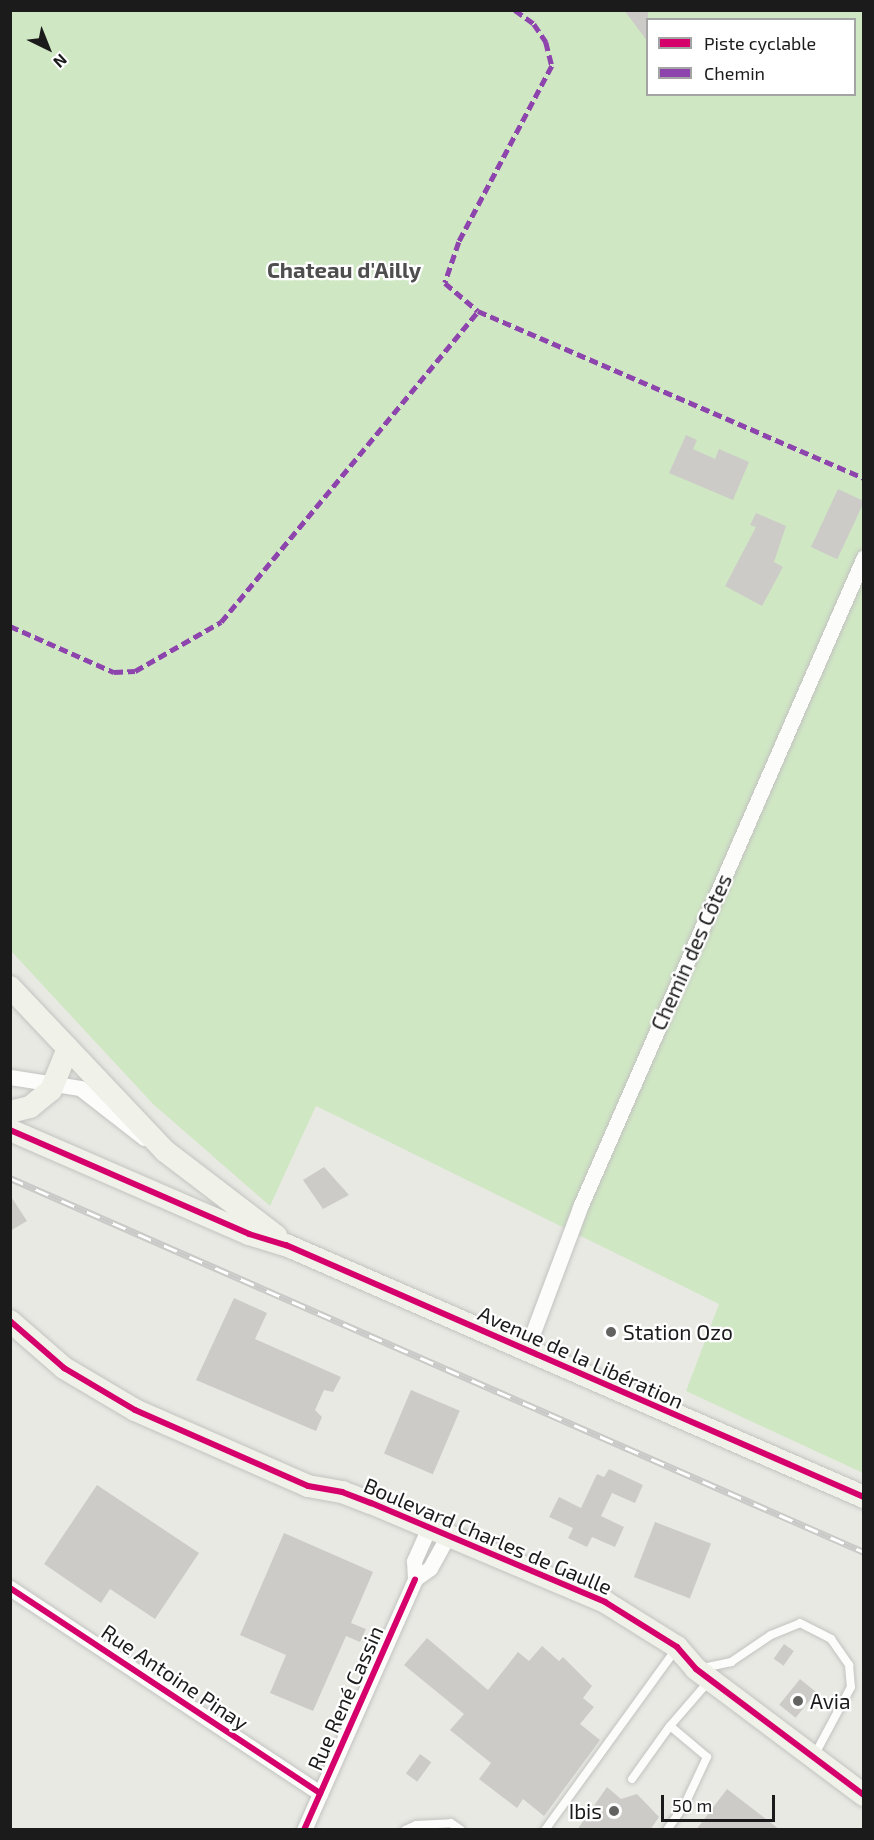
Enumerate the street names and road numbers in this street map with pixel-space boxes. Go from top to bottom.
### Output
street label: Chemin des Côtes [645,870,737,1034]
street label: Avenue de la Libération [474,1300,688,1414]
street label: Boulevard Charles de Gaulle [360,1472,616,1600]
street label: Rue Antoine Pinay [97,1618,253,1736]
street label: Rue René Cassin [302,1622,388,1774]

